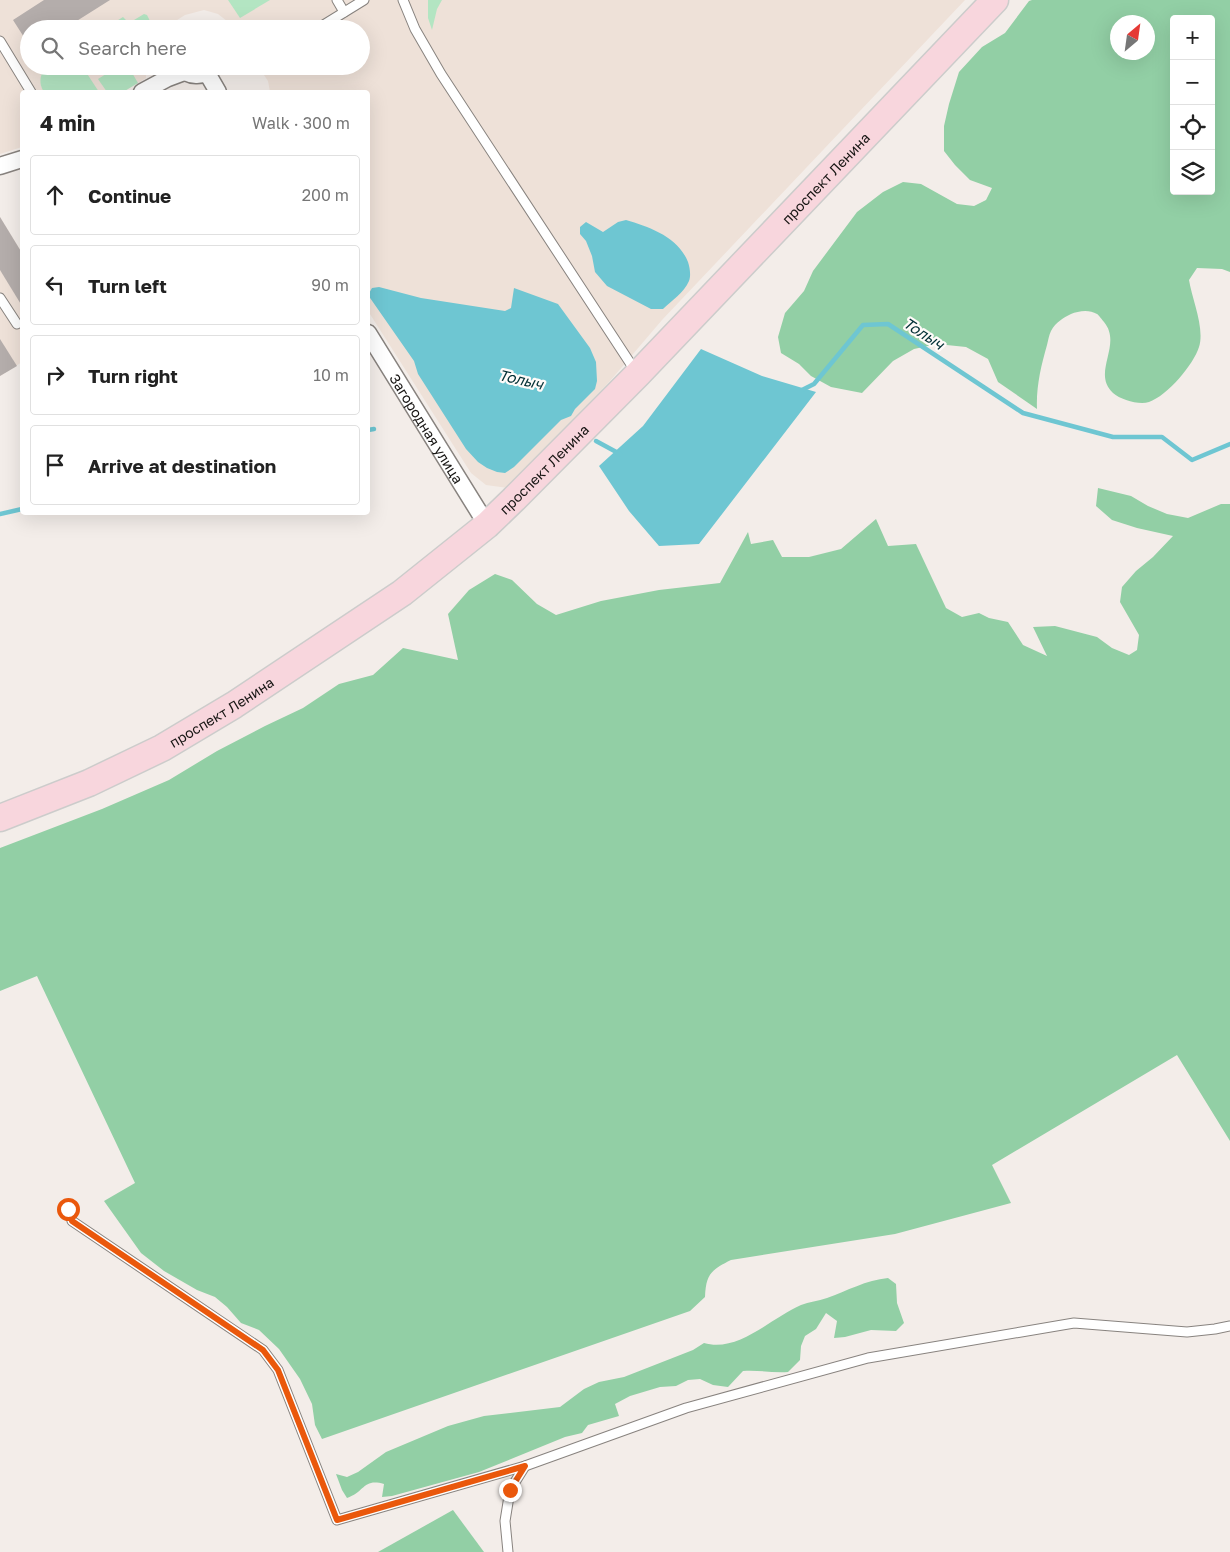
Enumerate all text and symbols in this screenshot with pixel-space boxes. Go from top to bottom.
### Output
north arrow [1110,15,1155,60]
map controls [1170,15,1215,195]
button: + [1170,15,1215,60]
search box [20,20,370,75]
icon: search [38,34,66,62]
text: Search here [78,36,187,59]
button: − [1170,60,1215,105]
button: locate [1170,105,1215,150]
text: 4 min [40,110,95,136]
text: Walk · 300 m [252,113,350,133]
street label: проспект Ленина [778,129,873,227]
button: layers [1170,150,1215,195]
icon: ahead [41,181,69,209]
text: Continue [88,184,171,207]
text: 200 m [302,185,349,205]
icon: left [41,271,69,299]
text: Turn left [88,274,167,297]
text: 90 m [311,275,349,295]
water label: Толыч [900,313,949,354]
icon: right [41,361,69,389]
text: Turn right [88,364,178,387]
text: 10 m [313,365,349,385]
water label: Толыч [497,365,547,393]
street label: Загородная улица [387,370,467,486]
street label: проспект Ленина [495,420,592,517]
icon: arrive [41,451,69,479]
text: Arrive at destination [88,454,276,477]
street label: проспект Ленина [166,673,277,750]
route start [57,1198,80,1221]
route end [499,1479,522,1502]

